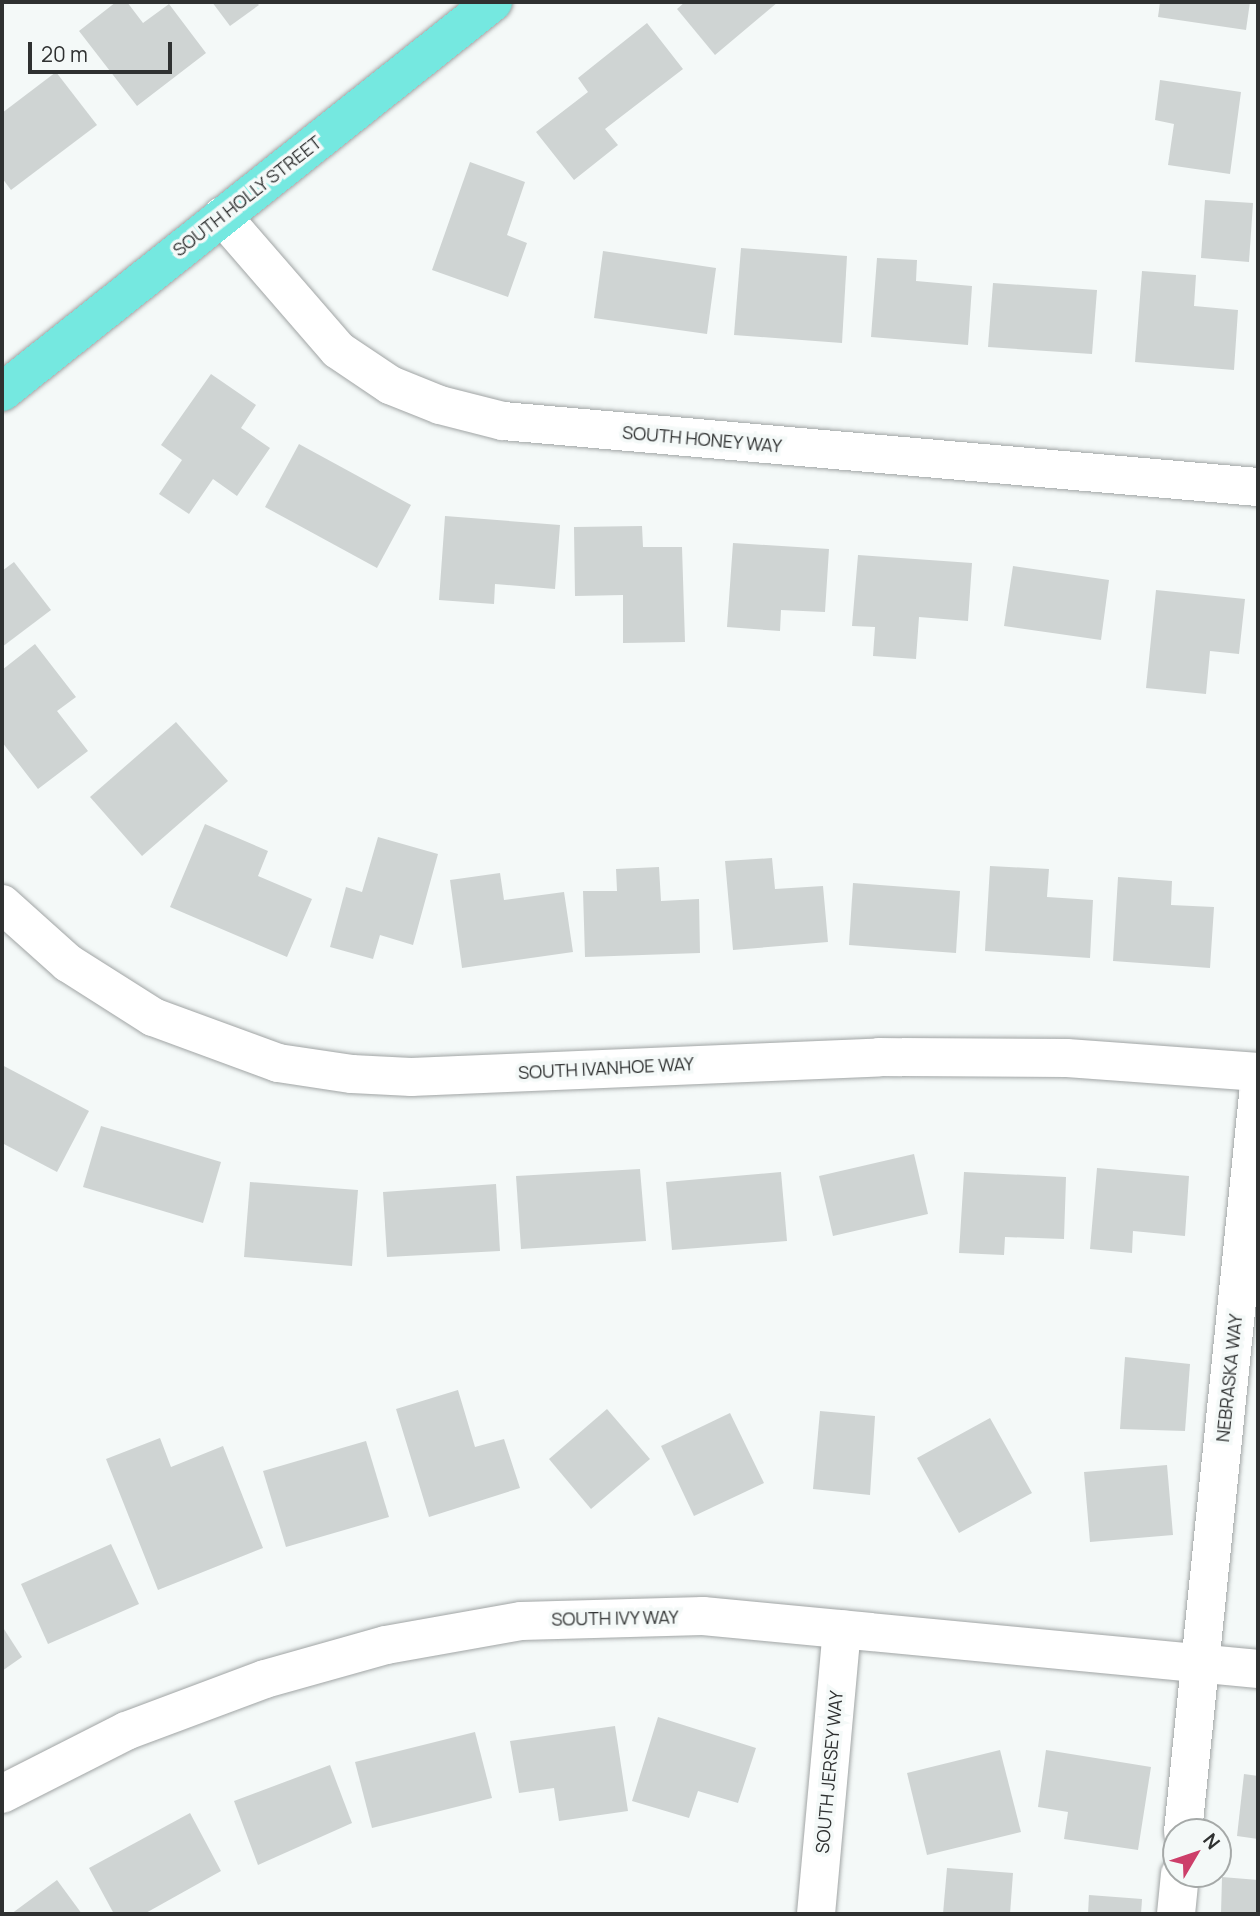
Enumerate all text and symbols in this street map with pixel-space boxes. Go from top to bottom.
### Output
scale bar [32,28,175,72]
text: 20 m [41,40,88,68]
street label: SOUTH HOLLY STREET [168,131,326,261]
street label: SOUTH HONEY WAY [621,421,783,457]
street label: SOUTH IVANHOE WAY [518,1053,694,1083]
street label: NEBRASKA WAY [1212,1313,1246,1443]
street label: SOUTH IVY WAY [551,1606,679,1630]
street label: SOUTH JERSEY WAY [811,1689,847,1855]
north arrow [1162,1818,1232,1888]
text: N [1197,1828,1226,1855]

